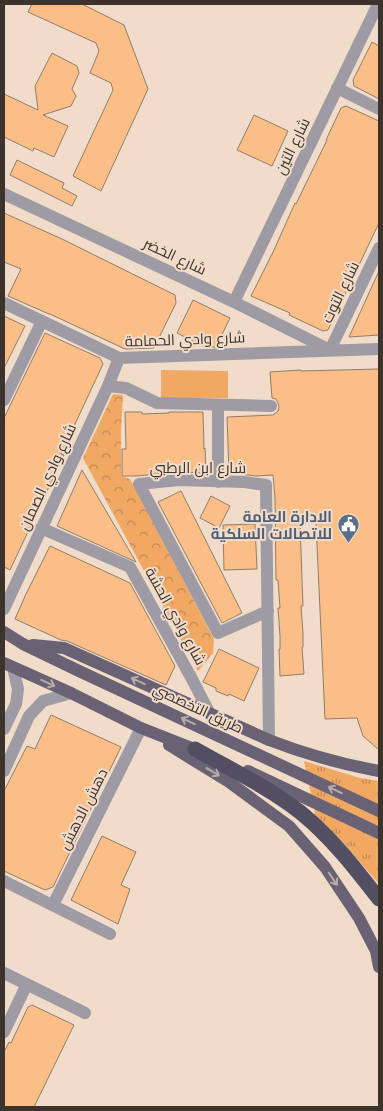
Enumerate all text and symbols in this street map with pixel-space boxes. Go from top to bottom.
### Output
street label: شارع التين [271,115,316,178]
street label: شارع الخضر [139,234,209,281]
street label: شارع التوت [318,258,365,327]
street label: شارع وادي الحمامة [125,328,246,354]
street label: شارع وادي الصمان [15,421,83,535]
street label: شارع ابن الرطبي [150,459,246,480]
place label: الادارة العامة للاتصالات السلكية [211,508,332,542]
public building icon: الادارة العامة للاتصالات السلكية [336,513,360,544]
street label: شارع وادي الحشة [139,564,210,670]
one-way arrow [131,675,146,685]
one-way arrow [40,679,55,689]
street label: طريق التخصصي [149,680,246,740]
one-way arrow [181,716,196,725]
street label: دهش الدهش [55,766,113,853]
one-way arrow [205,767,219,777]
one-way arrow [328,784,343,794]
one-way arrow [328,871,338,885]

